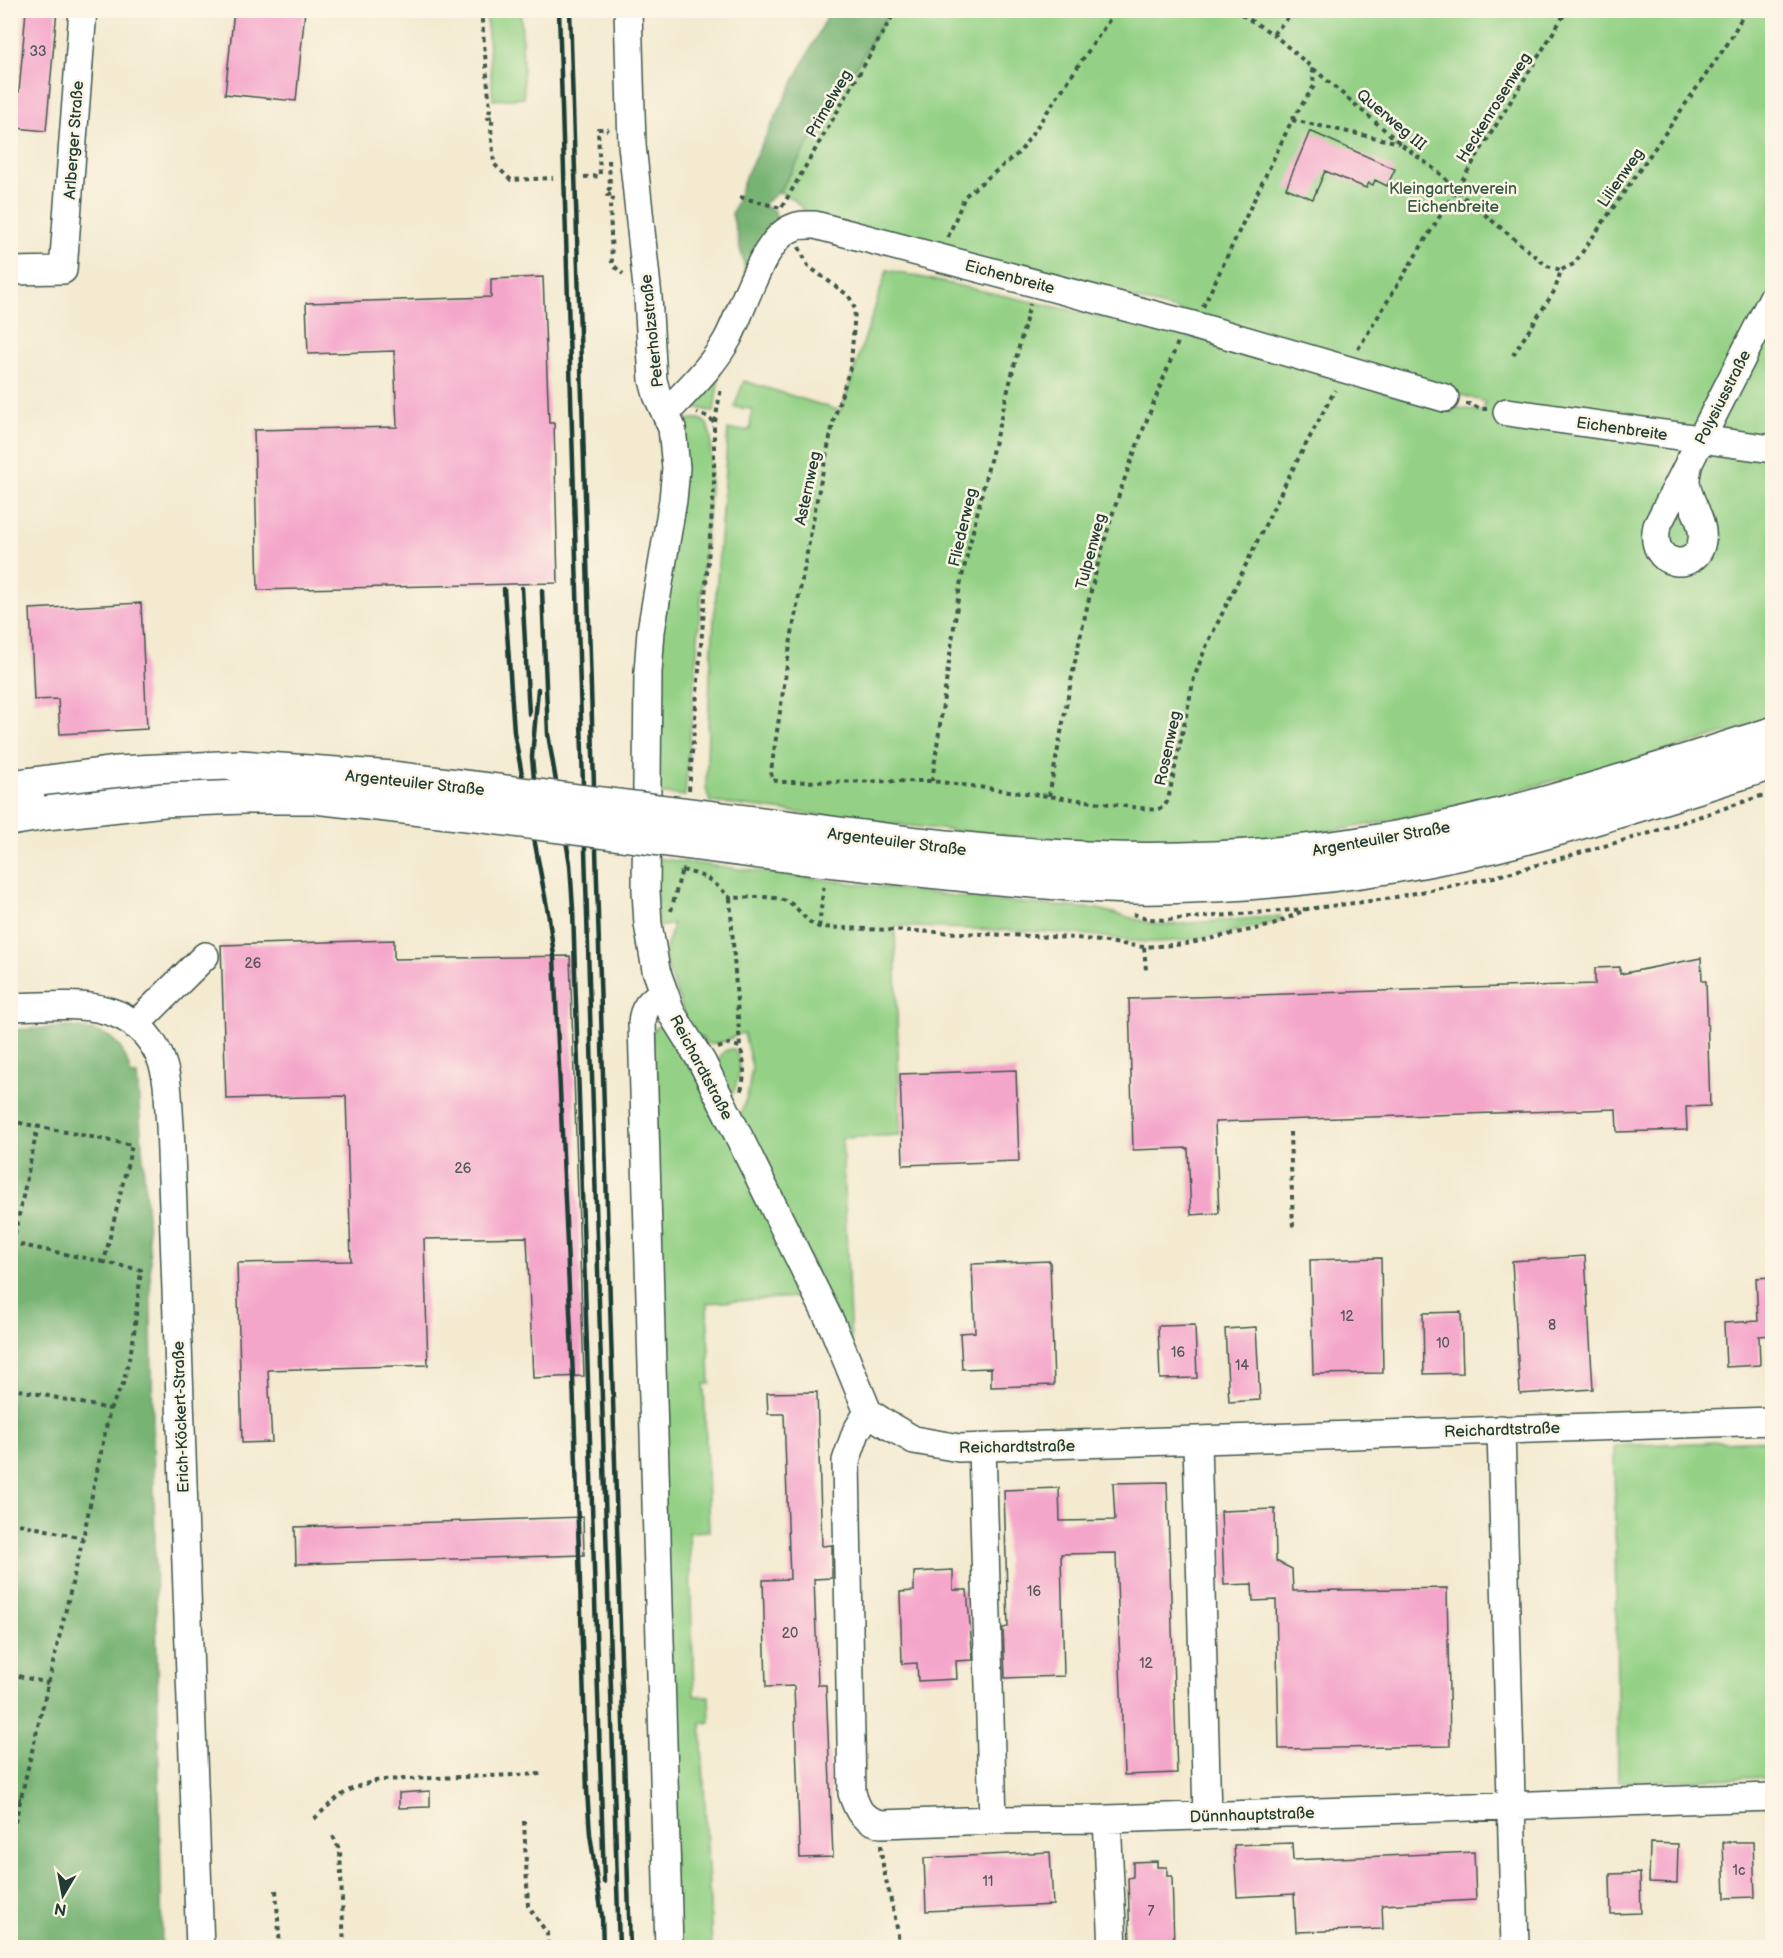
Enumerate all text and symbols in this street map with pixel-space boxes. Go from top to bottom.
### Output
house number: 33 [29,43,47,60]
street label: Heckenrosenweg [1453,49,1536,166]
street label: Primelweg [802,66,856,141]
street label: Arlberger Straße [61,80,88,200]
street label: Querweg III [1352,85,1430,155]
street label: Lilienweg [1594,145,1649,211]
park label: Kleingartenverein Eichenbreite [1389,180,1517,217]
street label: Eichenbreite [963,256,1057,299]
street label: Peterholzstraße [637,273,668,388]
street label: Polysiusstraße [1691,347,1756,448]
street label: Eichenbreite [1575,414,1669,445]
street label: Asternweg [791,450,826,527]
street label: Fliederweg [945,486,982,569]
street label: Tulpenweg [1072,511,1111,591]
street label: Rosenweg [1151,709,1186,788]
street label: Argenteuiler Straße [344,767,486,800]
street label: Argenteuiler Straße [1311,818,1452,861]
street label: Argenteuiler Straße [826,825,968,861]
house number: 26 [245,955,262,972]
street label: Reichardtstraße [665,1012,737,1124]
house number: 26 [455,1160,472,1177]
house number: 12 [1340,1308,1355,1325]
house number: 8 [1548,1317,1556,1334]
house number: 10 [1436,1335,1450,1352]
street label: Erich-Köckert-Straße [169,1340,194,1493]
house number: 16 [1171,1344,1185,1361]
house number: 14 [1235,1357,1249,1374]
street label: Reichardtstraße [1444,1419,1561,1442]
street label: Reichardtstraße [959,1437,1076,1458]
house number: 16 [1027,1583,1041,1600]
house number: 20 [782,1625,798,1642]
house number: 12 [1139,1655,1154,1672]
street label: Dünnhauptstraße [1189,1804,1315,1827]
house number: 1c [1733,1862,1745,1879]
north arrow [33,1865,93,1925]
house number: 11 [983,1873,993,1890]
text: N [53,1898,68,1919]
house number: 7 [1148,1903,1155,1920]

